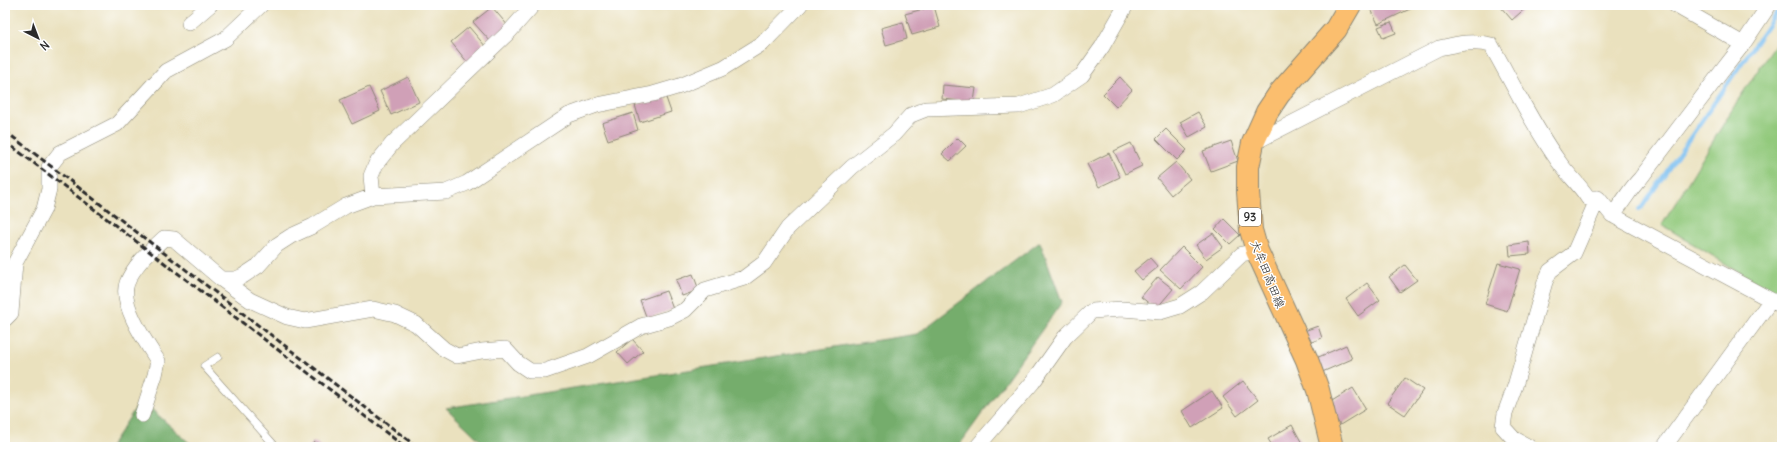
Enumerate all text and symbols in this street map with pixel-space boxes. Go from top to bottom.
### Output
north arrow [18,18,58,58]
text: N [37,38,52,53]
road number: 93 [1239,208,1261,226]
street label: 大牟田高田線 [1248,238,1288,310]

